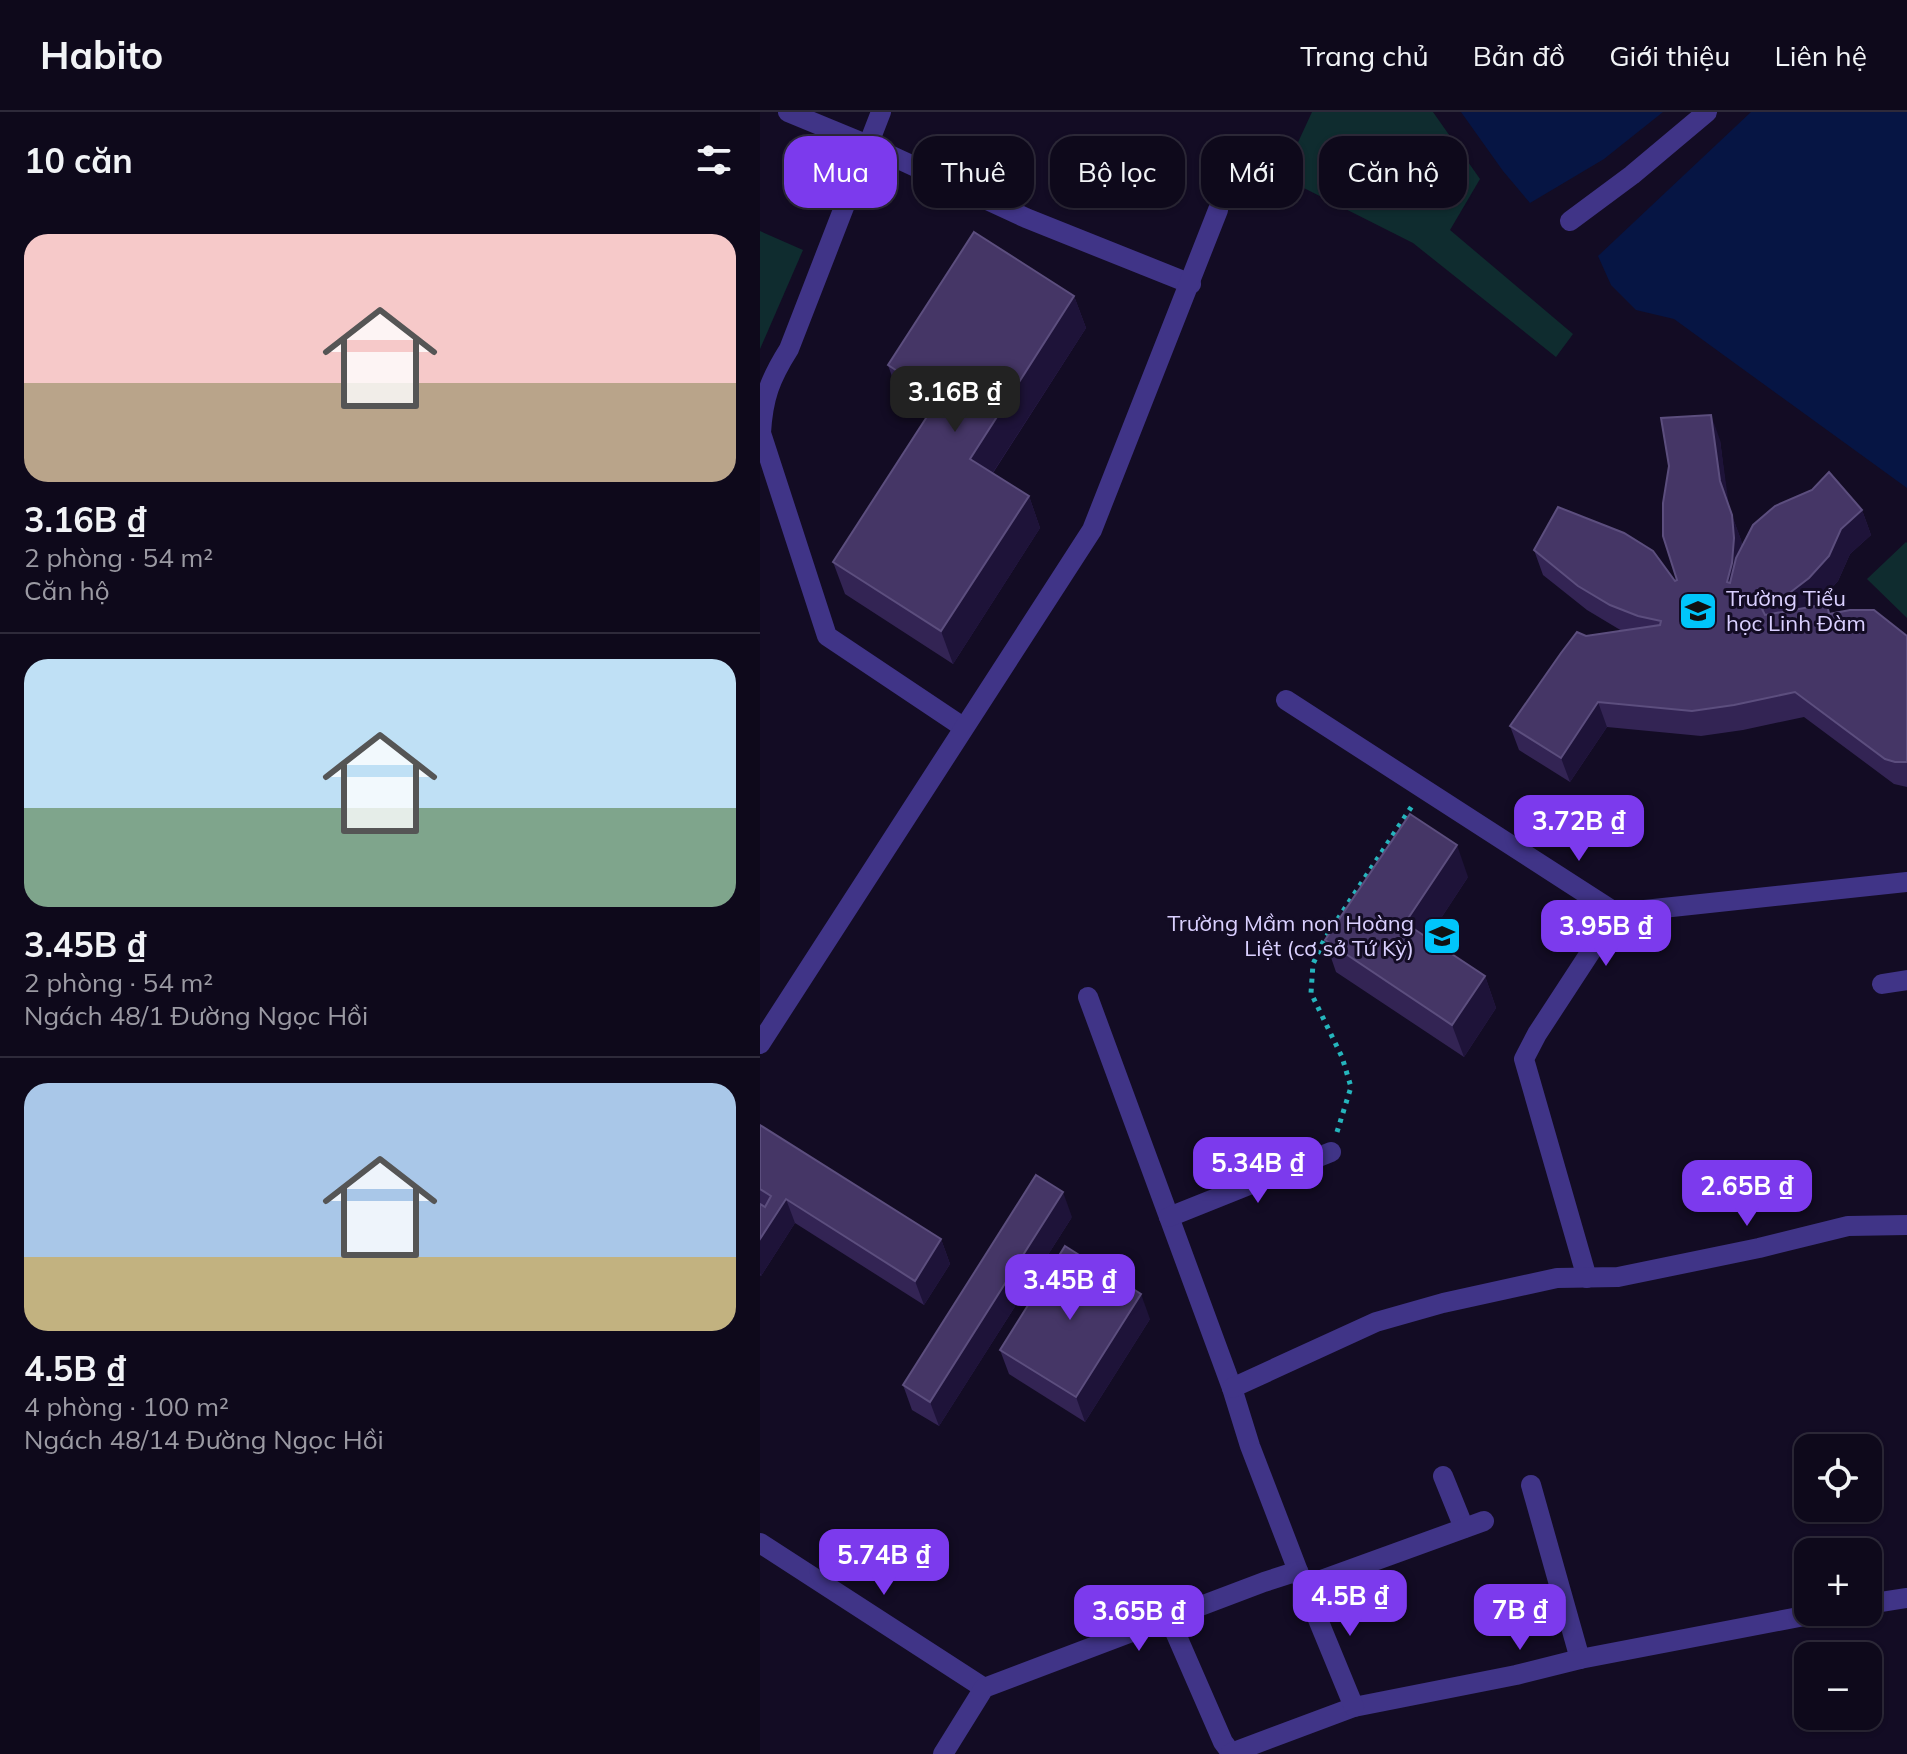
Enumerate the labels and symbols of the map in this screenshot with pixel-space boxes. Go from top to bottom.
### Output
pin: 3.16B ₫ [881,366,1029,434]
place label: Trường Tiểu học Linh Đàm [1726,584,1866,637]
school or university icon: Trường Tiểu học Linh Đàm [1677,590,1719,632]
pin: 3.72B ₫ [1505,795,1653,863]
pin: 3.95B ₫ [1532,900,1680,968]
place label: Trường Mầm non Hoàng Liệt (cơ sở Tứ Kỳ) [1167,909,1414,962]
school or university icon: Trường Mầm non Hoàng Liệt (cơ sở Tứ Kỳ) [1421,915,1463,957]
pin: 5.34B ₫ [1184,1137,1332,1205]
pin: 2.65B ₫ [1673,1160,1821,1228]
pin: 3.45B ₫ [996,1254,1144,1322]
pin: 5.74B ₫ [810,1529,958,1597]
pin: 4.5B ₫ [1285,1570,1415,1638]
pin: 7B ₫ [1473,1584,1567,1652]
pin: 3.65B ₫ [1065,1585,1213,1653]

